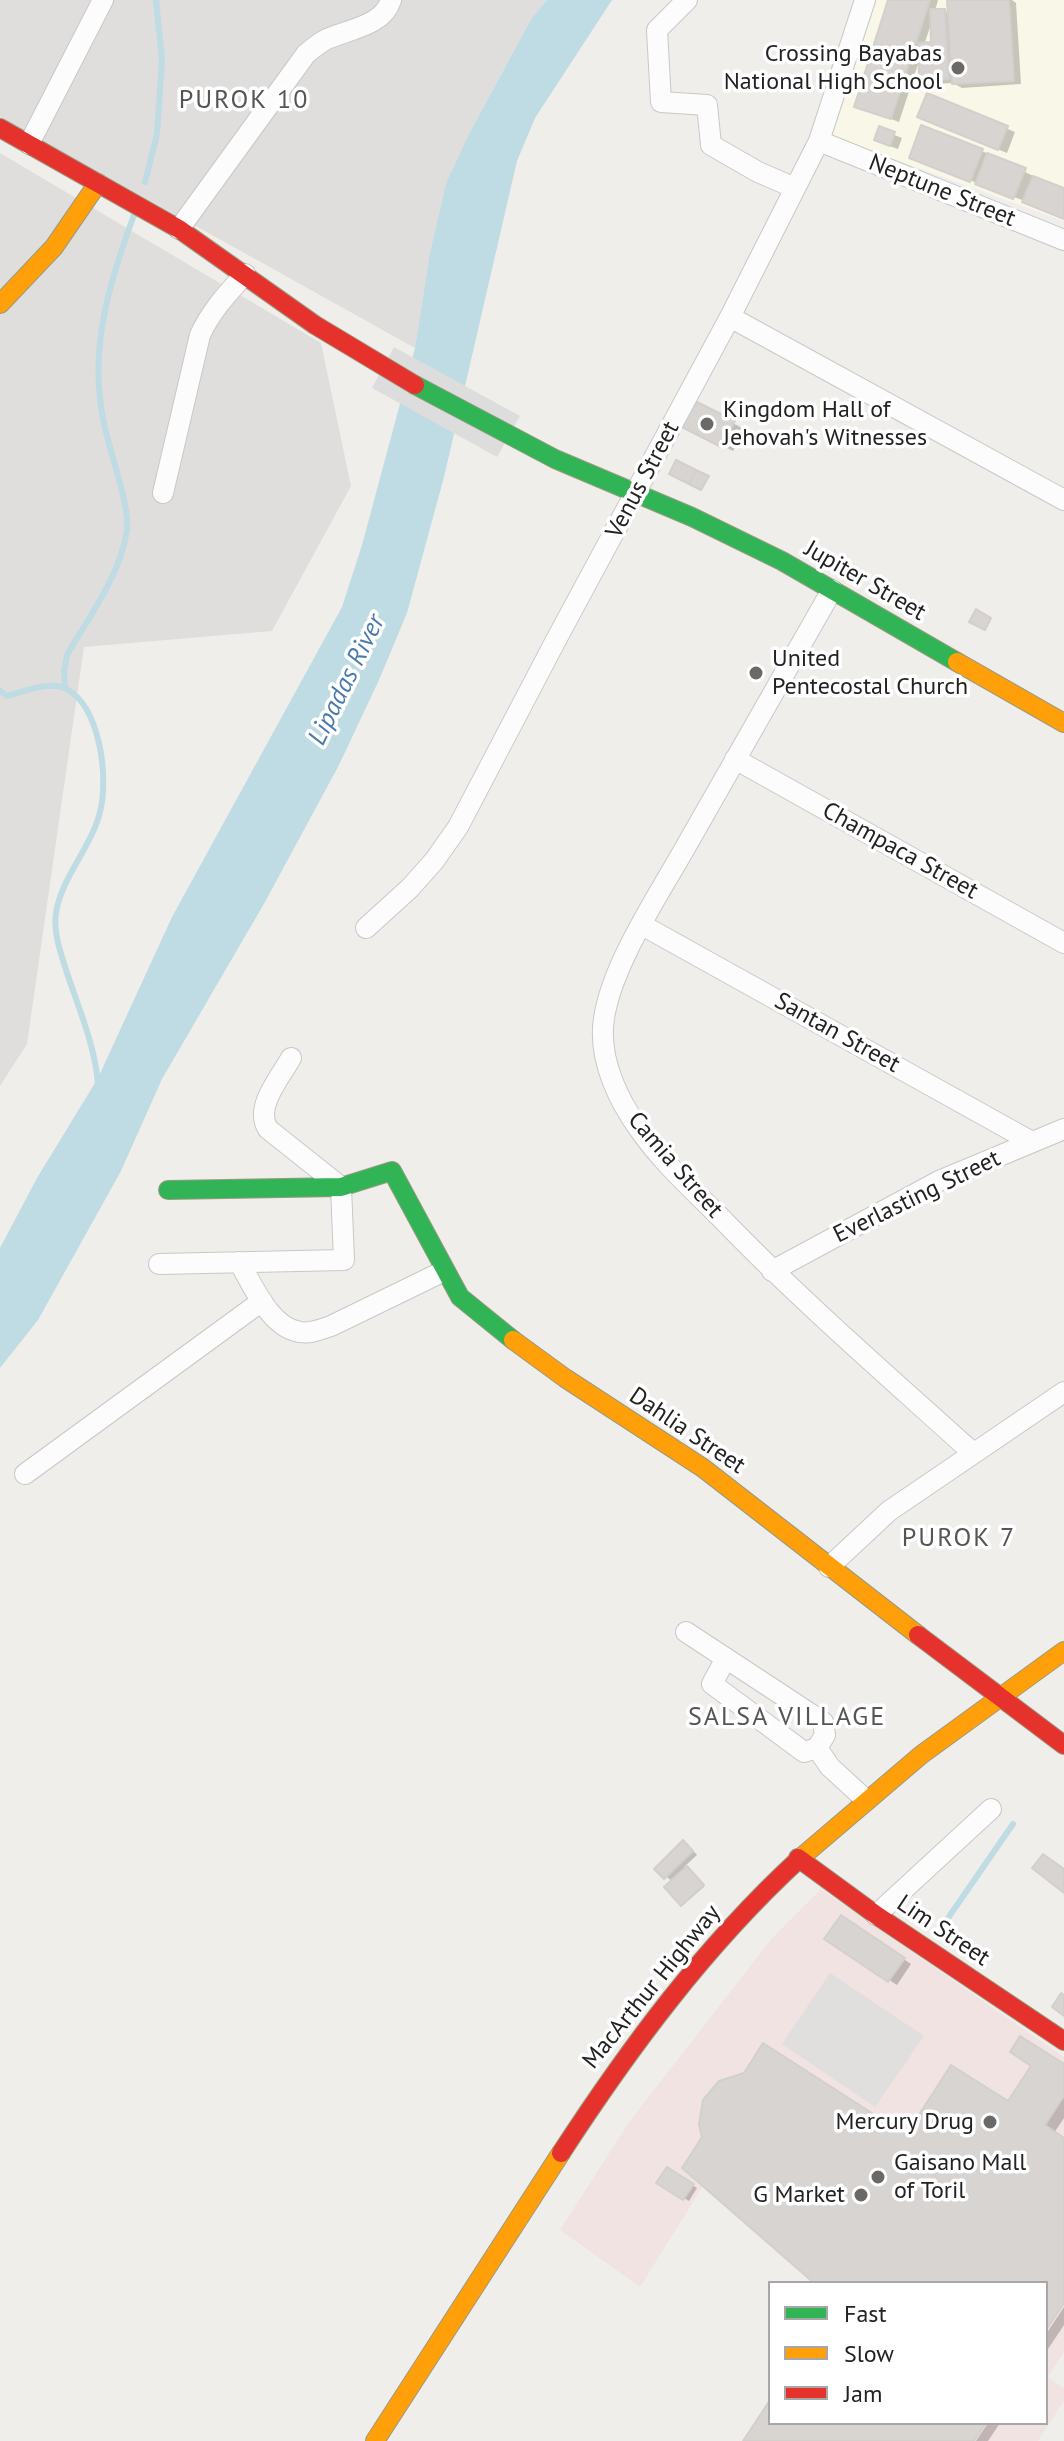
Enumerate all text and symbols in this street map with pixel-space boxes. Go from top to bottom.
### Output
place label: Crossing Bayabas National High School [724,40,942,96]
marker: Crossing Bayabas National High School [949,59,967,77]
district label: PUROK 10 [179,85,309,117]
street label: Neptune Street [865,149,1019,233]
place label: Kingdom Hall of Jehovah's Witnesses [723,396,927,452]
marker: Kingdom Hall of Jehovah's Witnesses [698,415,716,433]
street label: Venus Street [600,417,686,543]
street label: Jupiter Street [799,535,931,627]
water label: Lipadas River [302,610,392,750]
place label: United Pentecostal Church [772,645,968,701]
marker: United Pentecostal Church [747,664,765,682]
street label: Champaca Street [817,796,983,906]
street label: Santan Street [769,987,905,1079]
street label: Camia Street [621,1106,729,1224]
street label: Everlasting Street [829,1144,1005,1250]
street label: Dahlia Street [623,1382,751,1480]
district label: PUROK 7 [902,1523,1016,1555]
district label: SALSA VILLAGE [688,1702,886,1734]
street label: Lim Street [891,1889,995,1973]
street label: MacArthur Highway [577,1899,727,2075]
place label: Mercury Drug [835,2108,974,2136]
marker: Mercury Drug [981,2113,999,2131]
place label: Gaisano Mall of Toril [894,2149,1026,2205]
marker: Gaisano Mall of Toril [869,2168,887,2186]
place label: G Market [753,2181,845,2209]
marker: G Market [852,2186,870,2204]
legend [768,2281,1048,2425]
text: Fast [844,2298,887,2329]
text: Slow [844,2338,894,2369]
text: Jam [844,2378,882,2409]

